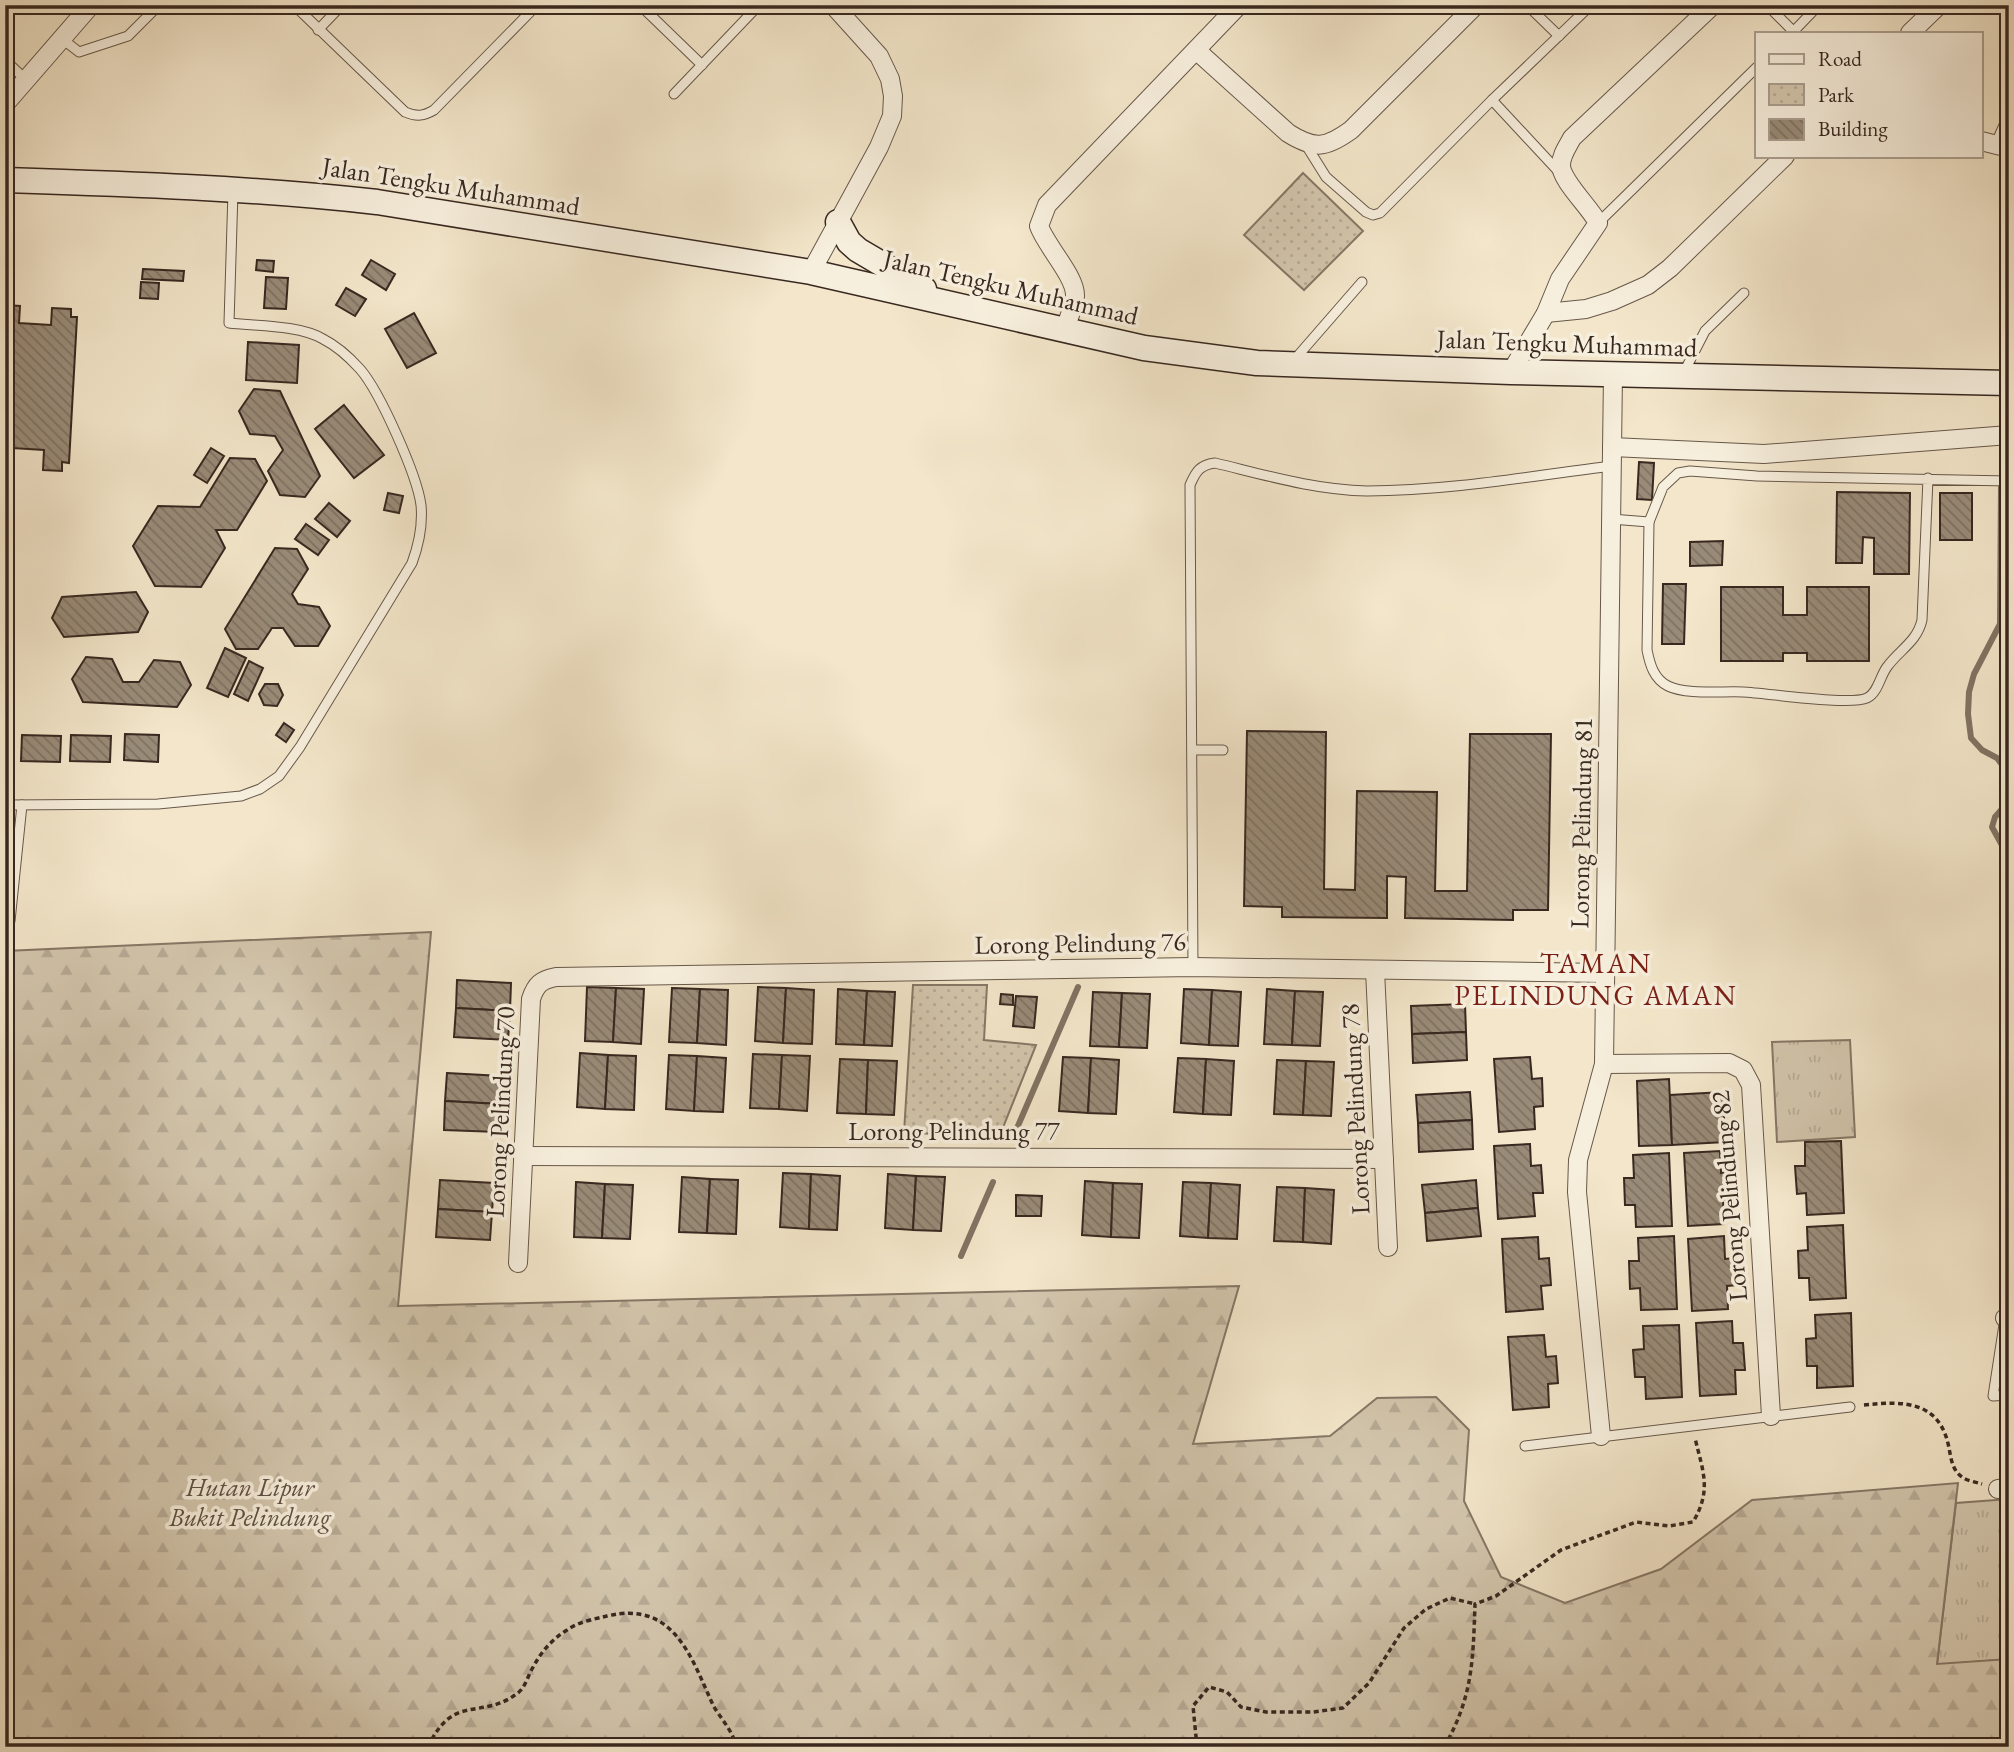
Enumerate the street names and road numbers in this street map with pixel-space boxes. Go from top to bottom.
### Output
street label: Jalan Tengku Muhammad [318,149,583,223]
street label: Jalan Tengku Muhammad [878,241,1143,333]
street label: Jalan Tengku Muhammad [1434,321,1699,365]
street label: Lorong Pelindung 81 [1562,717,1600,929]
street label: Lorong Pelindung 76 [974,924,1186,962]
street label: Lorong Pelindung 78 [1332,1003,1378,1215]
street label: Lorong Pelindung 70 [477,1006,523,1218]
street label: Lorong Pelindung 82 [1703,1089,1755,1303]
street label: Lorong Pelindung 77 [848,1114,1060,1148]

